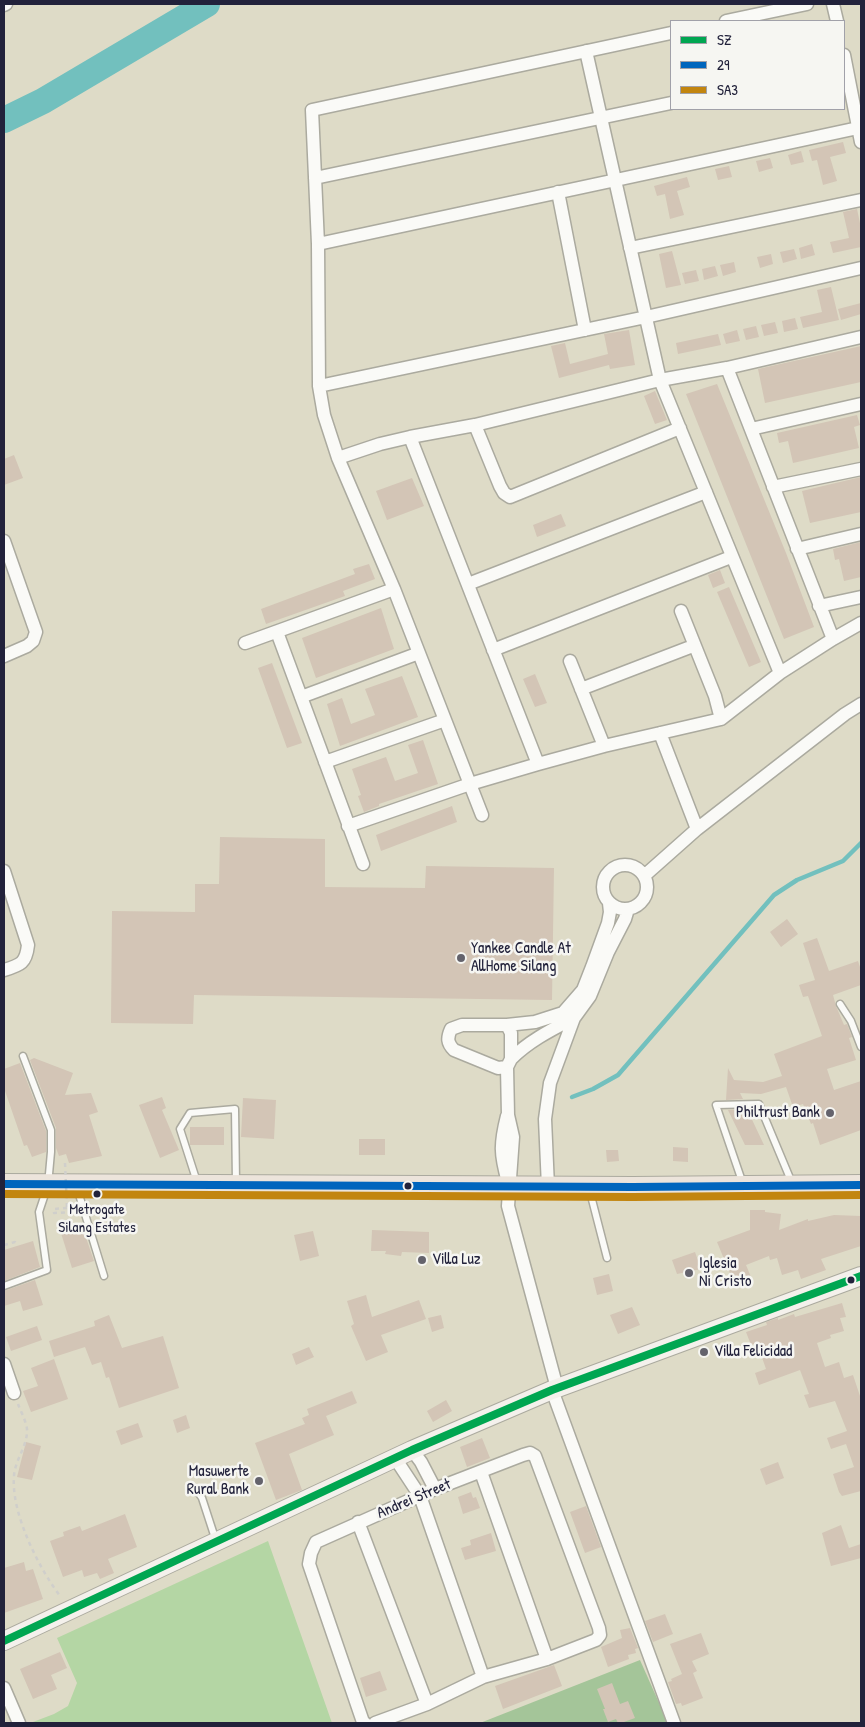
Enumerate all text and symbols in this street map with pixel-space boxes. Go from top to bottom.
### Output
legend [670,20,845,110]
text: SZ [717,29,732,50]
text: 29 [717,54,730,75]
text: SA3 [717,79,738,100]
place label: Yankee Candle At AllHome Silang [471,939,571,977]
marker: Yankee Candle At AllHome Silang [455,952,467,964]
place label: Philtrust Bank [736,1103,820,1123]
marker: Philtrust Bank [824,1107,836,1119]
unlabelled marker [403,1181,413,1191]
marker: Metrogate Silang Estates [92,1189,102,1199]
place label: Metrogate Silang Estates [58,1201,136,1236]
place label: Villa Luz [432,1250,481,1270]
marker: Villa Luz [416,1254,428,1266]
place label: Iglesia Ni Cristo [699,1254,751,1292]
marker: Iglesia Ni Cristo [683,1267,695,1279]
unlabelled marker [846,1275,856,1285]
place label: Villa Felicidad [714,1342,792,1362]
marker: Villa Felicidad [698,1346,710,1358]
place label: Masuwerte Rural Bank [187,1462,249,1500]
marker: Masuwerte Rural Bank [253,1475,265,1487]
street label: Andrei Street [374,1475,454,1523]

